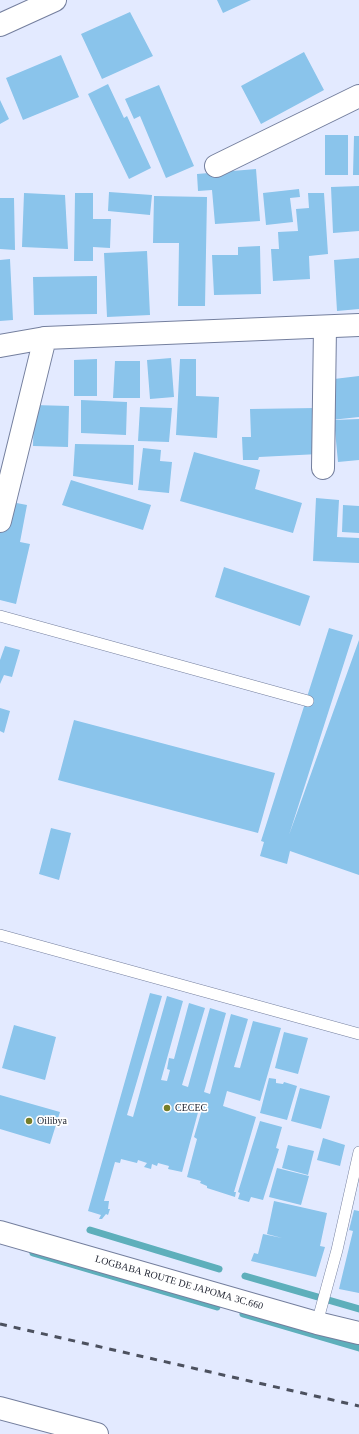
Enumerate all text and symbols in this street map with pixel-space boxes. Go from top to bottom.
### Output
place label: CECEC [175,1102,207,1114]
marker: CECEC [162,1103,172,1113]
place label: Oilibya [37,1115,67,1127]
marker: Oilibya [24,1116,34,1126]
street label: LOGBABA ROUTE DE JAPOMA 3C.660 [94,1253,264,1313]

